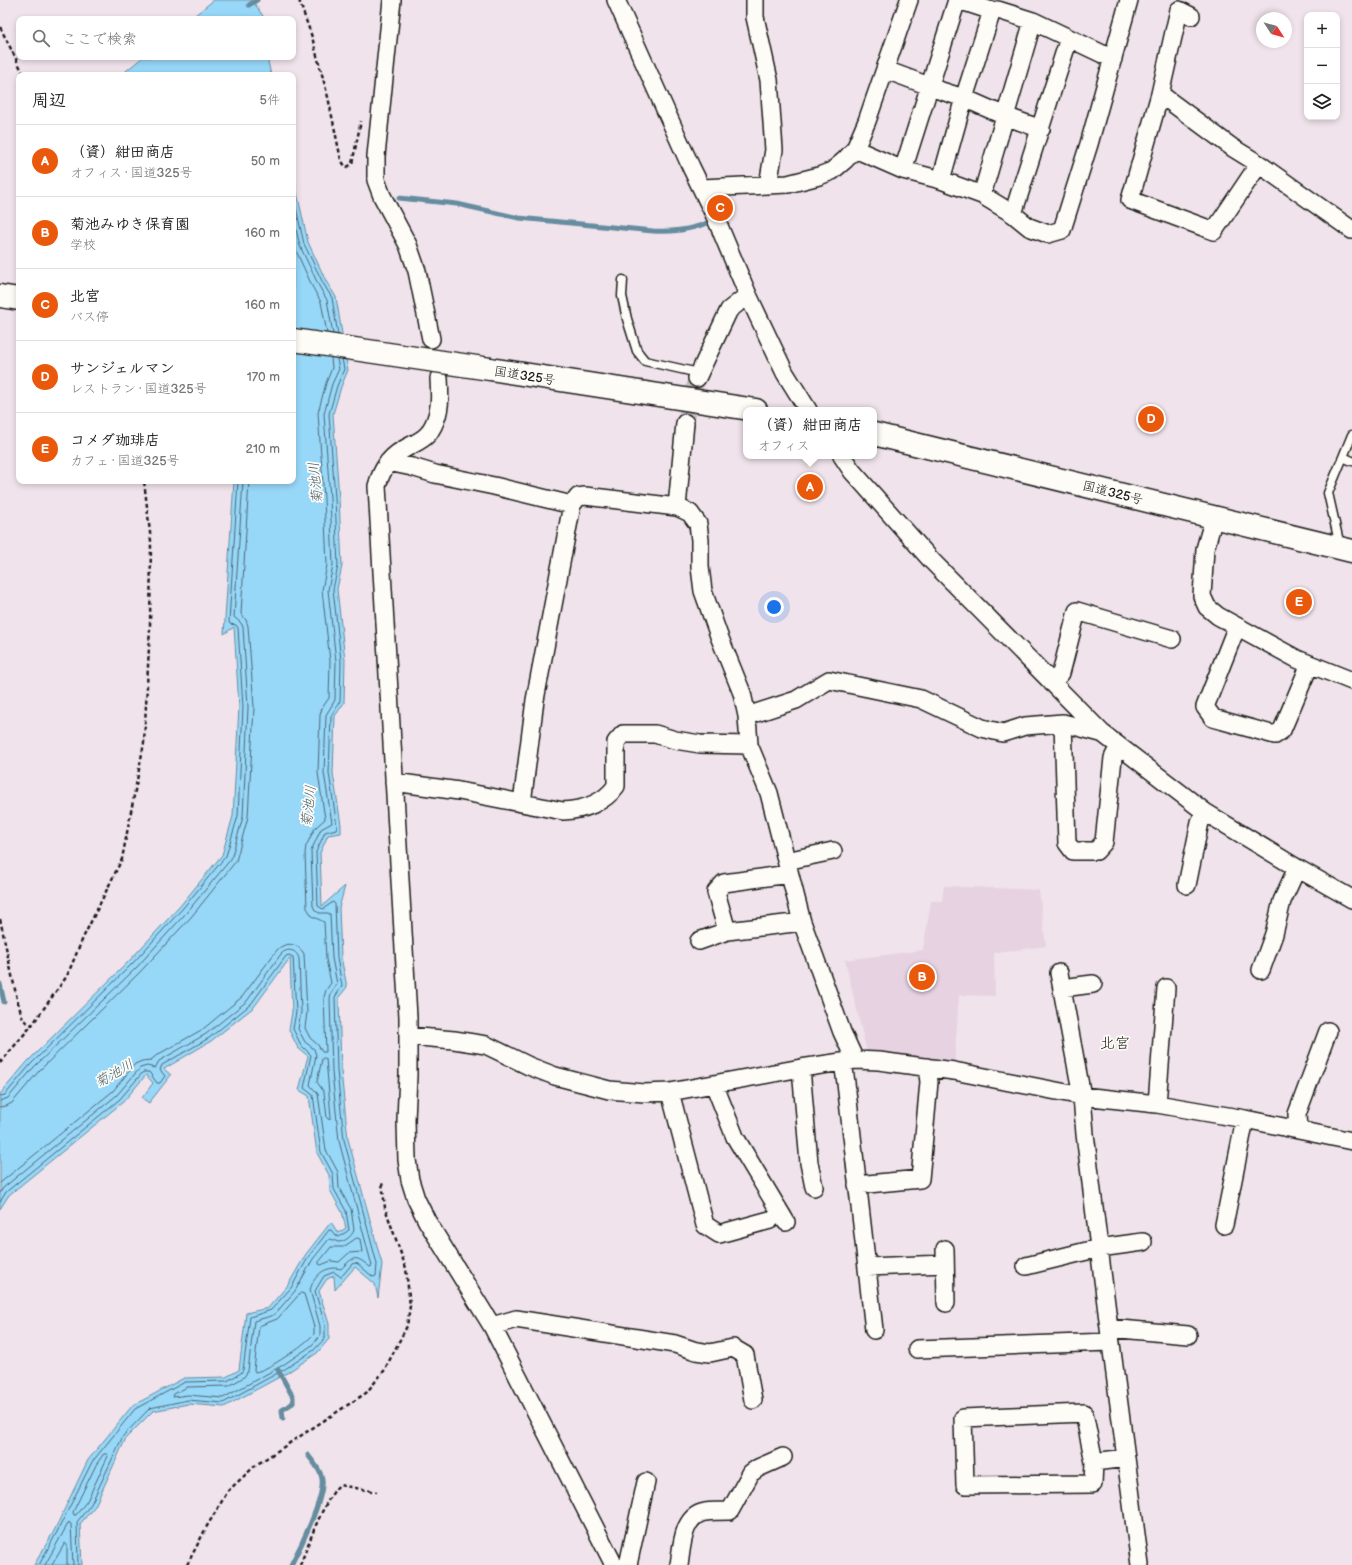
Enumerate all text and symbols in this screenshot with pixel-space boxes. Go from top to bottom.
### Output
north arrow [1256,12,1292,48]
map controls [1304,12,1340,120]
button: + [1304,12,1340,48]
search box [16,16,296,60]
icon: search [30,27,52,49]
text: ここで検索 [62,30,137,49]
button: − [1304,48,1340,84]
button: layers [1304,84,1340,120]
text: 周辺 [32,91,66,111]
text: 5件 [260,92,280,108]
text: （資）紺田商店 [70,143,175,162]
text: A [41,153,49,169]
text: 50 m [251,153,280,169]
text: オフィス · 国道325号 [70,165,193,181]
pin: C [707,193,733,223]
text: 菊池みゆき保育園 [70,215,190,234]
text: B [40,225,50,241]
text: 160 m [245,225,280,241]
text: 学校 [70,237,96,253]
text: 北宮 [70,287,100,306]
text: C [40,297,50,313]
text: 160 m [245,297,280,313]
text: バス停 [70,309,109,325]
text: サンジェルマン [70,359,175,378]
street label: 国道325号 [493,363,557,389]
text: D [40,369,50,385]
text: 170 m [247,369,280,385]
text: レストラン · 国道325号 [70,381,207,397]
pin: D [1138,404,1164,434]
popup [743,407,877,459]
text: （資）紺田商店 [757,416,863,435]
text: コメダ珈琲店 [70,431,160,450]
text: オフィス [757,438,810,454]
text: E [41,441,49,457]
text: 210 m [246,441,280,457]
text: カフェ · 国道325号 [70,453,180,469]
water label: 菊池川 [305,461,326,505]
pin: A [797,472,823,502]
street label: 国道325号 [1081,478,1145,508]
pin: E [1286,587,1312,617]
your location [764,597,784,617]
water label: 菊池川 [298,784,319,828]
pin: B [909,962,935,992]
district label: 北宮 [1100,1034,1130,1053]
water label: 菊池川 [92,1056,137,1091]

